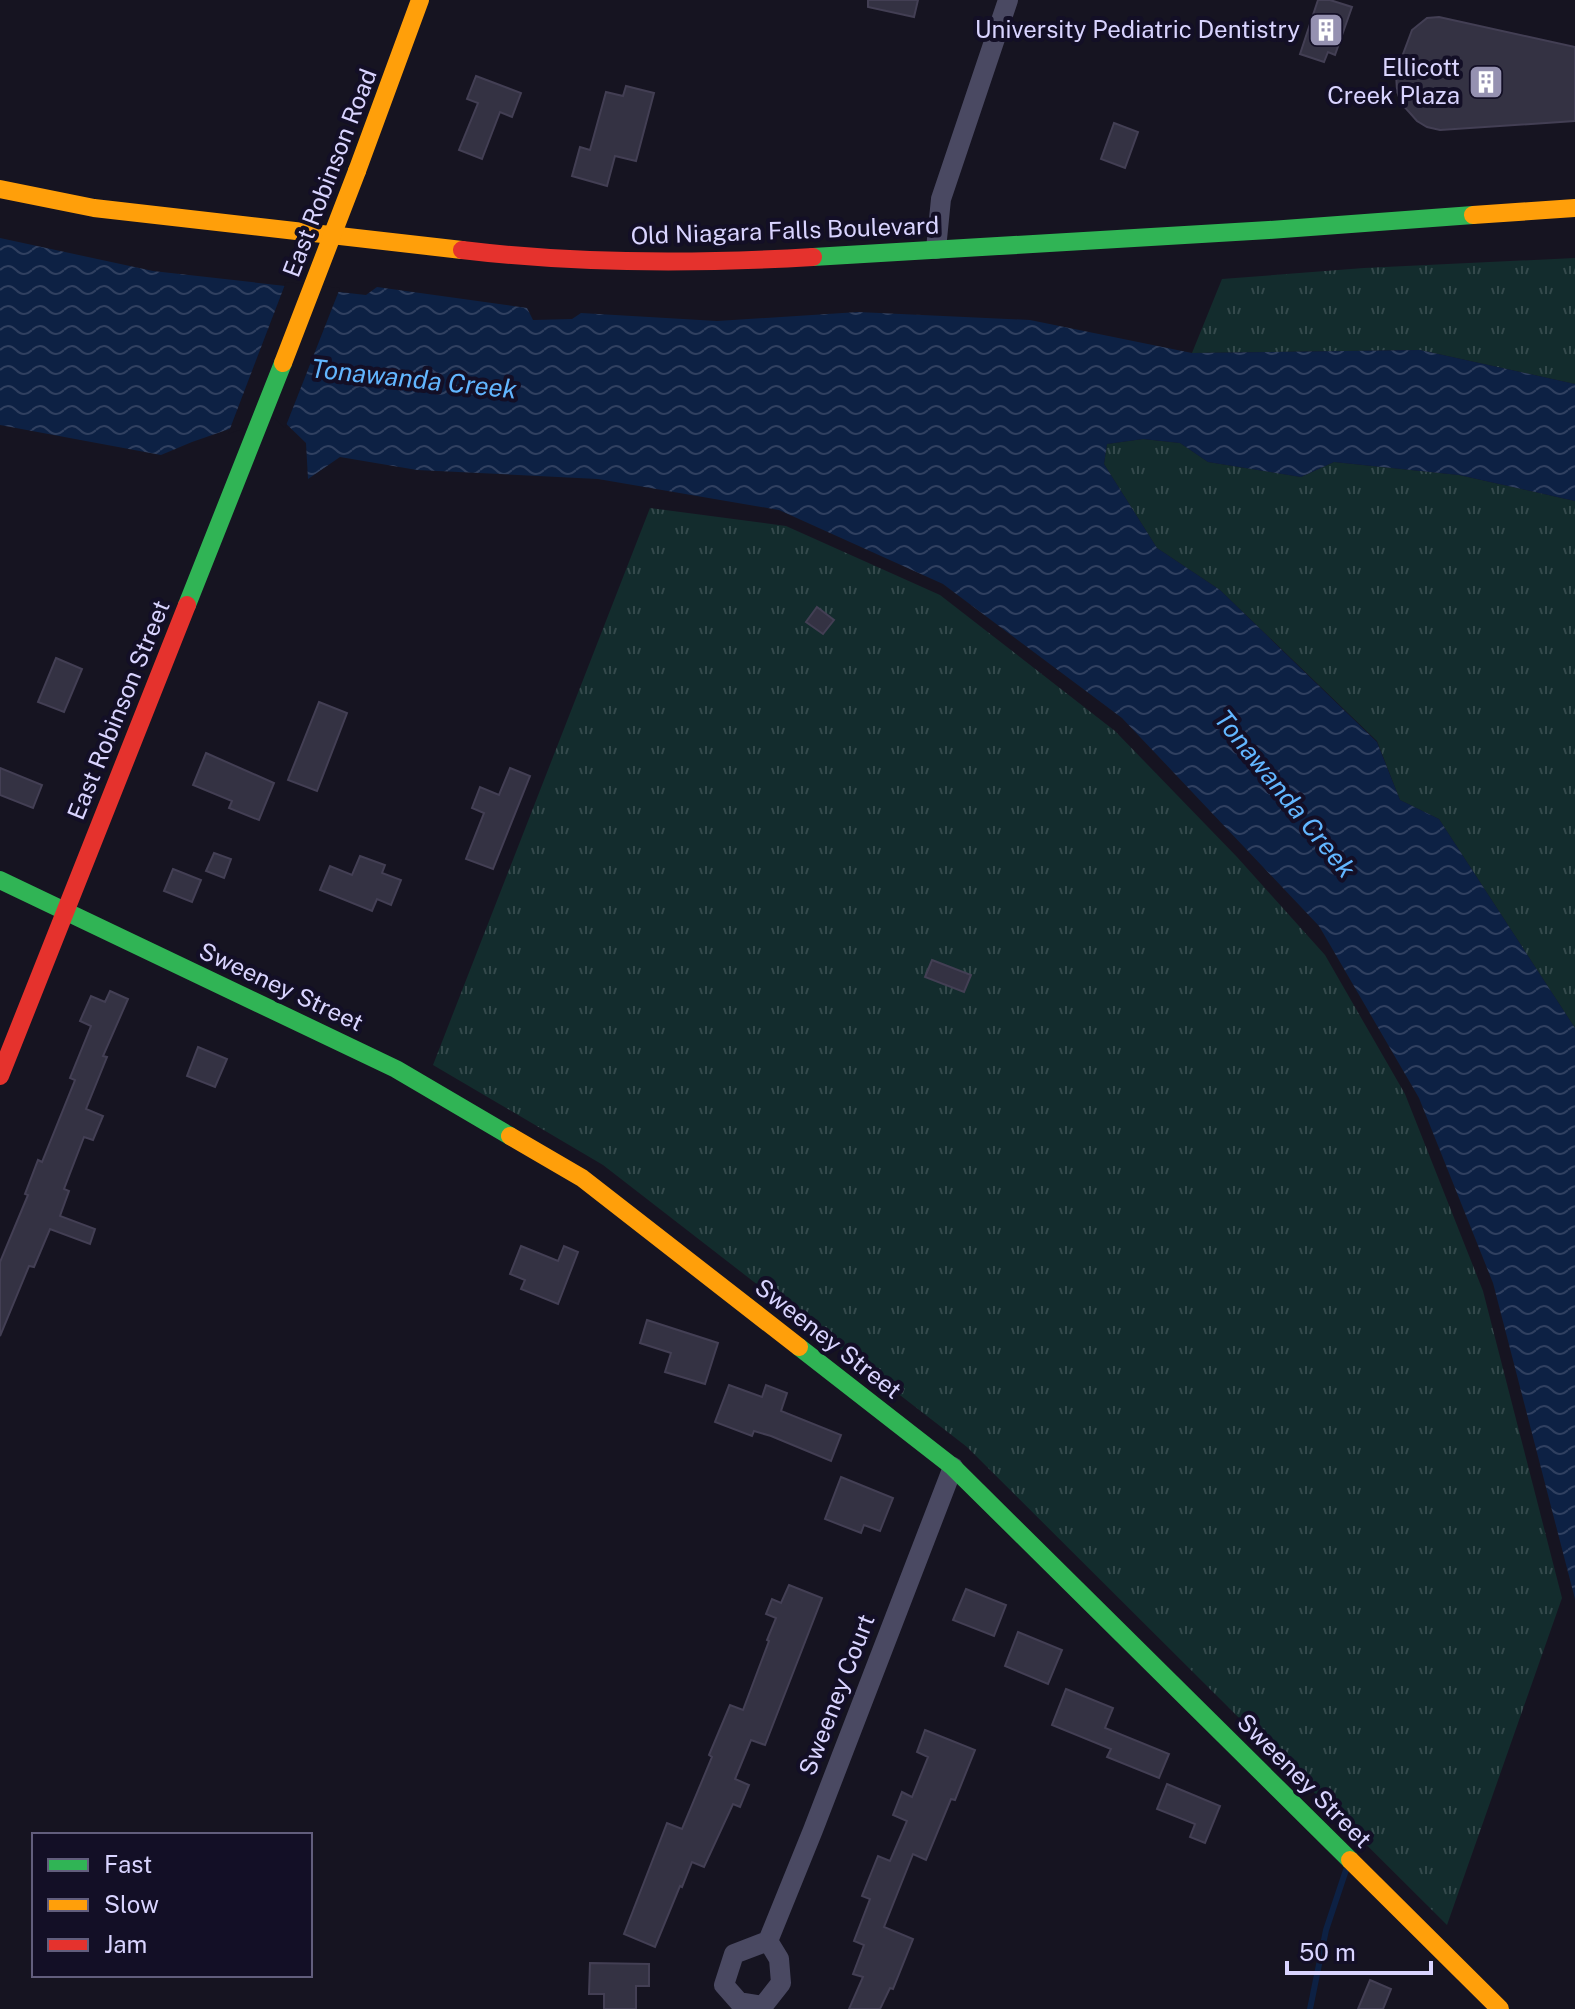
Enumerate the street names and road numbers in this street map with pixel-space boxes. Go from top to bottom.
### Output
street label: East Robinson Road [276,65,382,281]
street label: Old Niagara Falls Boulevard [630,211,940,249]
street label: East Robinson Street [61,596,175,823]
street label: Sweeney Street [195,936,368,1036]
street label: Sweeney Street [750,1272,907,1404]
street label: Sweeney Court [792,1610,880,1779]
street label: Sweeney Street [1232,1707,1378,1853]

